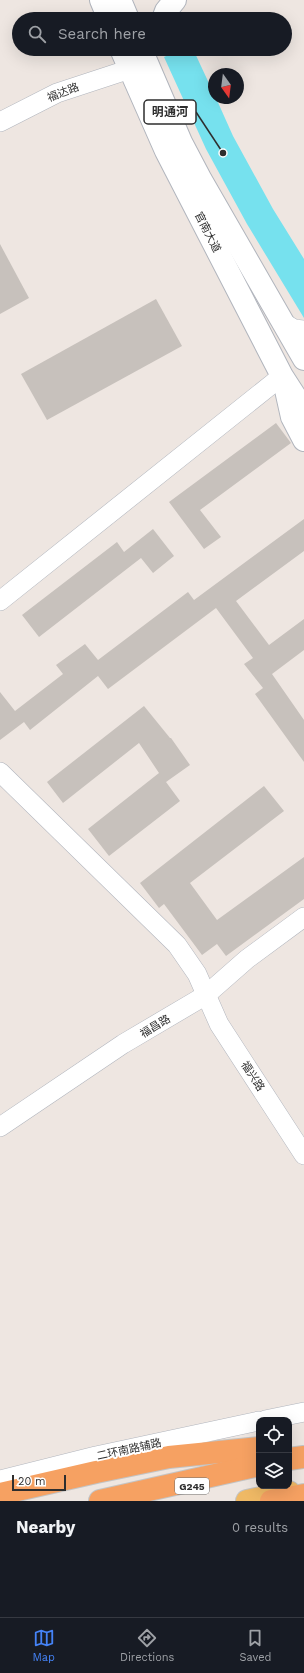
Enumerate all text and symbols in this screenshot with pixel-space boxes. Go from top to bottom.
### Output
search box [12,12,292,56]
icon: search [26,23,48,45]
text: Search here [58,25,146,43]
north arrow [208,68,244,104]
street label: 福达路 [45,80,81,104]
callout: 明通河 [144,100,196,124]
text: 明通河 [152,105,188,119]
street label: 官南大道 [192,210,223,255]
street label: 福昌路 [138,1012,173,1040]
street label: 福兴路 [238,1059,267,1094]
map controls [256,1417,292,1489]
button: locate [256,1417,292,1453]
street label: 二环南路辅路 [95,1436,163,1463]
button: layers [256,1453,292,1489]
scale bar [12,1473,66,1492]
text: 20 m [18,1475,46,1488]
road number: G245 [175,1478,209,1494]
text: Nearby [16,1517,75,1537]
text: 0 results [232,1520,288,1535]
tab: Map [33,1627,55,1664]
tab: Directions [120,1627,174,1664]
tab: Saved [239,1627,271,1664]

